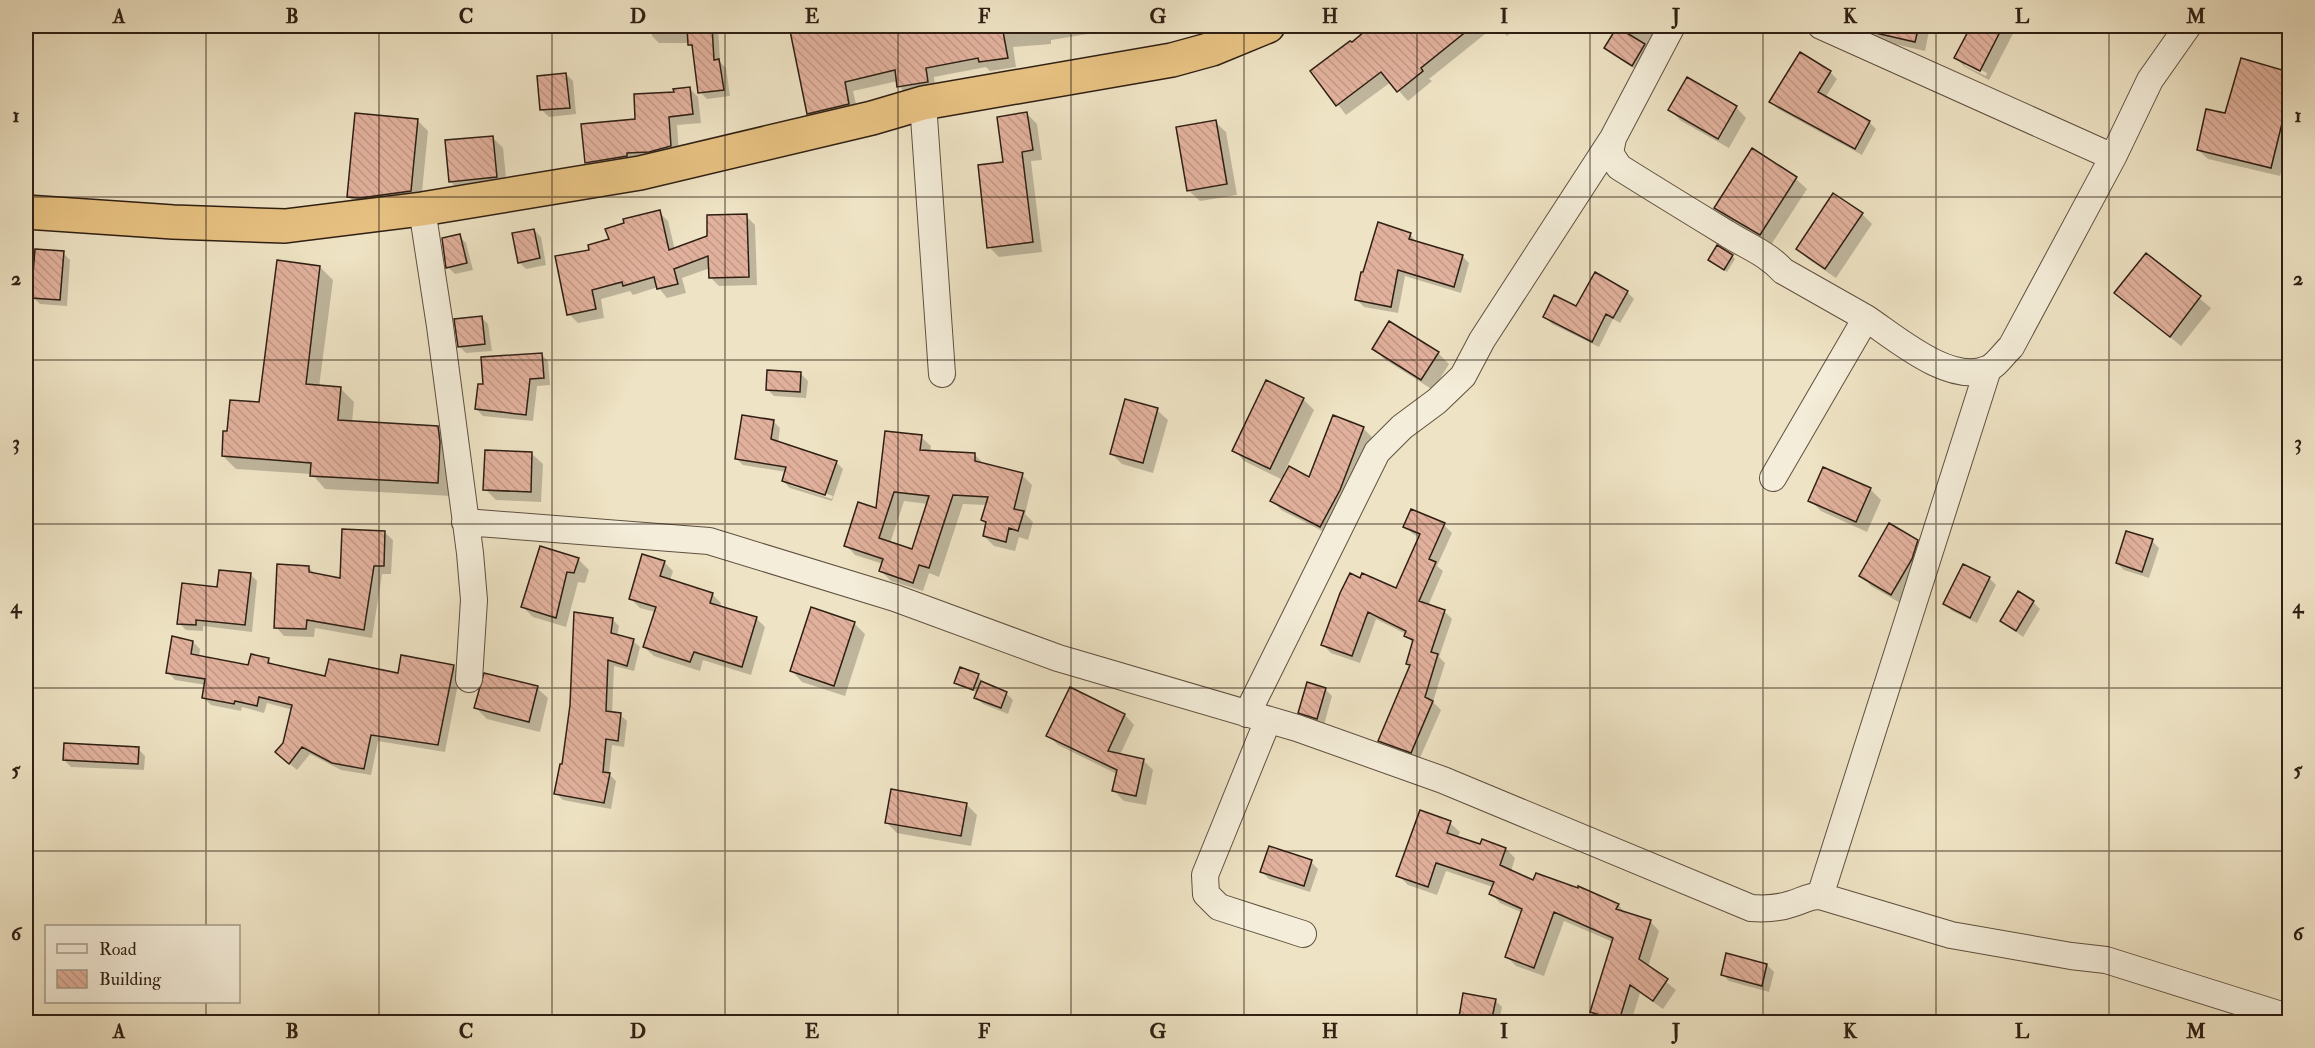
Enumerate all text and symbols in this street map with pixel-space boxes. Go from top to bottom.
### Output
text: A [112,4,126,29]
text: B [285,4,299,29]
text: C [459,4,473,29]
text: D [630,4,646,29]
text: E [805,4,820,29]
text: F [978,4,991,29]
text: G [1150,4,1167,29]
text: H [1322,4,1338,29]
text: I [1500,4,1508,29]
text: J [1671,4,1680,29]
text: K [1843,4,1858,29]
text: L [2015,4,2030,29]
text: M [2185,4,2206,29]
text: 1 [12,103,20,128]
text: 1 [2294,103,2302,128]
text: 2 [11,266,21,291]
text: 2 [2293,266,2303,291]
text: 3 [12,430,20,455]
text: 3 [2294,430,2302,455]
text: 4 [10,594,23,619]
text: 4 [2292,594,2305,619]
text: 5 [12,757,22,782]
text: 5 [2294,757,2304,782]
text: 6 [11,921,23,946]
text: 6 [2293,921,2305,946]
legend [45,925,240,1003]
text: Road [99,938,137,961]
text: Building [99,968,162,991]
text: A [112,1019,126,1044]
text: B [285,1019,299,1044]
text: C [459,1019,473,1044]
text: D [630,1019,646,1044]
text: E [805,1019,820,1044]
text: F [978,1019,991,1044]
text: G [1150,1019,1167,1044]
text: H [1322,1019,1338,1044]
text: I [1500,1019,1508,1044]
text: J [1671,1019,1680,1044]
text: K [1843,1019,1858,1044]
text: L [2015,1019,2030,1044]
text: M [2185,1019,2206,1044]

